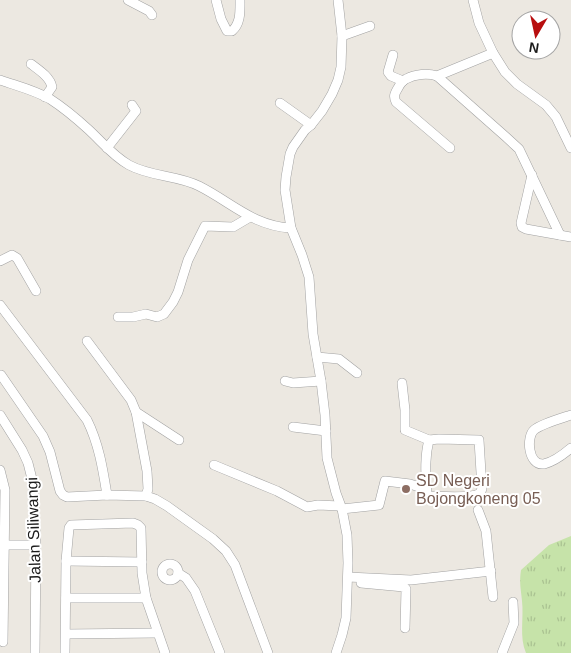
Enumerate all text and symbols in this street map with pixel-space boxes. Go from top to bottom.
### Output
north arrow [511,10,561,60]
text: N [528,39,540,57]
place label: SD Negeri Bojongkoneng 05 [416,472,541,507]
street label: Jalan Siliwangi [23,477,44,583]
marker: SD Negeri Bojongkoneng 05 [400,483,412,495]

